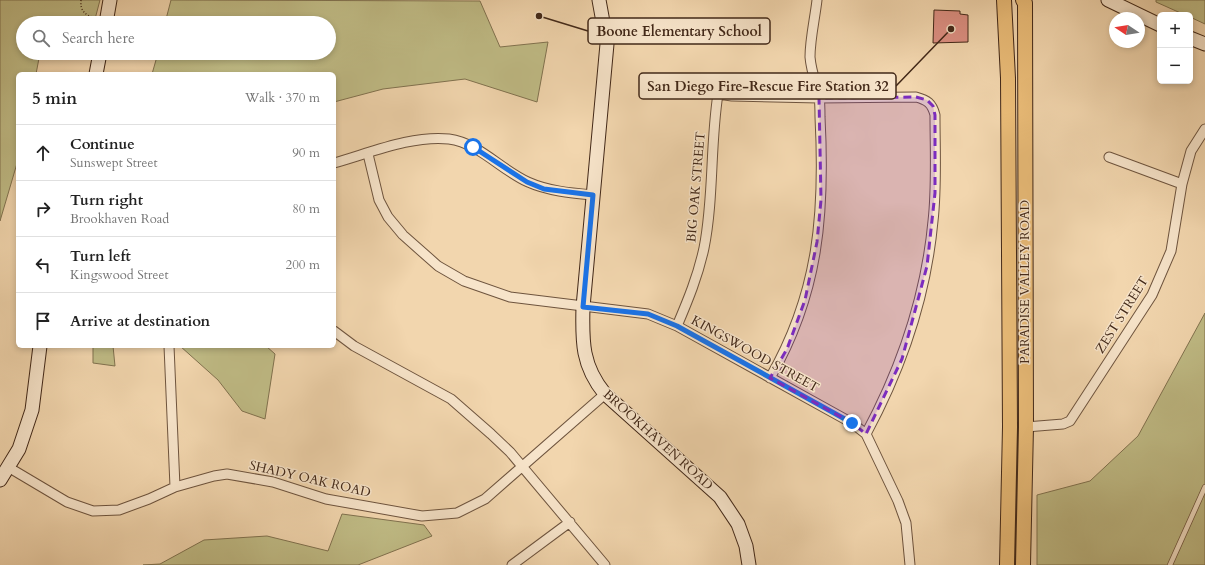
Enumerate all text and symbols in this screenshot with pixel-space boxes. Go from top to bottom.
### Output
north arrow [1109,12,1145,48]
map controls [1157,12,1193,84]
button: + [1157,12,1193,48]
search box [16,16,336,60]
callout: Boone Elementary School [588,18,770,44]
text: Boone Elementary School [596,22,762,41]
icon: search [30,27,52,49]
text: Search here [62,28,135,48]
button: − [1157,48,1193,84]
callout: San Diego Fire-Rescue Fire Station 32 [639,73,896,99]
text: San Diego Fire-Rescue Fire Station 32 [647,77,889,96]
text: 5 min [32,87,77,110]
text: Walk · 370 m [245,89,320,107]
street label: BIG OAK STREET [682,130,710,243]
text: Continue [70,134,135,154]
route start [464,138,482,156]
icon: ahead [32,142,54,164]
text: 90 m [292,144,320,162]
text: Sunswept Street [70,154,158,172]
text: Turn right [70,190,143,210]
icon: right [32,198,54,220]
text: 80 m [292,200,320,218]
street label: PARADISE VALLEY ROAD [1016,200,1034,364]
text: Brookhaven Road [70,210,169,228]
text: Turn left [70,246,131,266]
icon: left [32,254,54,276]
text: 200 m [286,256,320,274]
text: Kingswood Street [70,266,169,284]
street label: ZEST STREET [1091,273,1153,357]
icon: arrive [32,310,54,332]
text: Arrive at destination [70,311,210,331]
street label: KINGSWOOD STREET [688,311,823,397]
street label: BROOKHAVEN ROAD [599,386,717,494]
route end [843,414,861,432]
street label: SHADY OAK ROAD [248,456,372,502]

